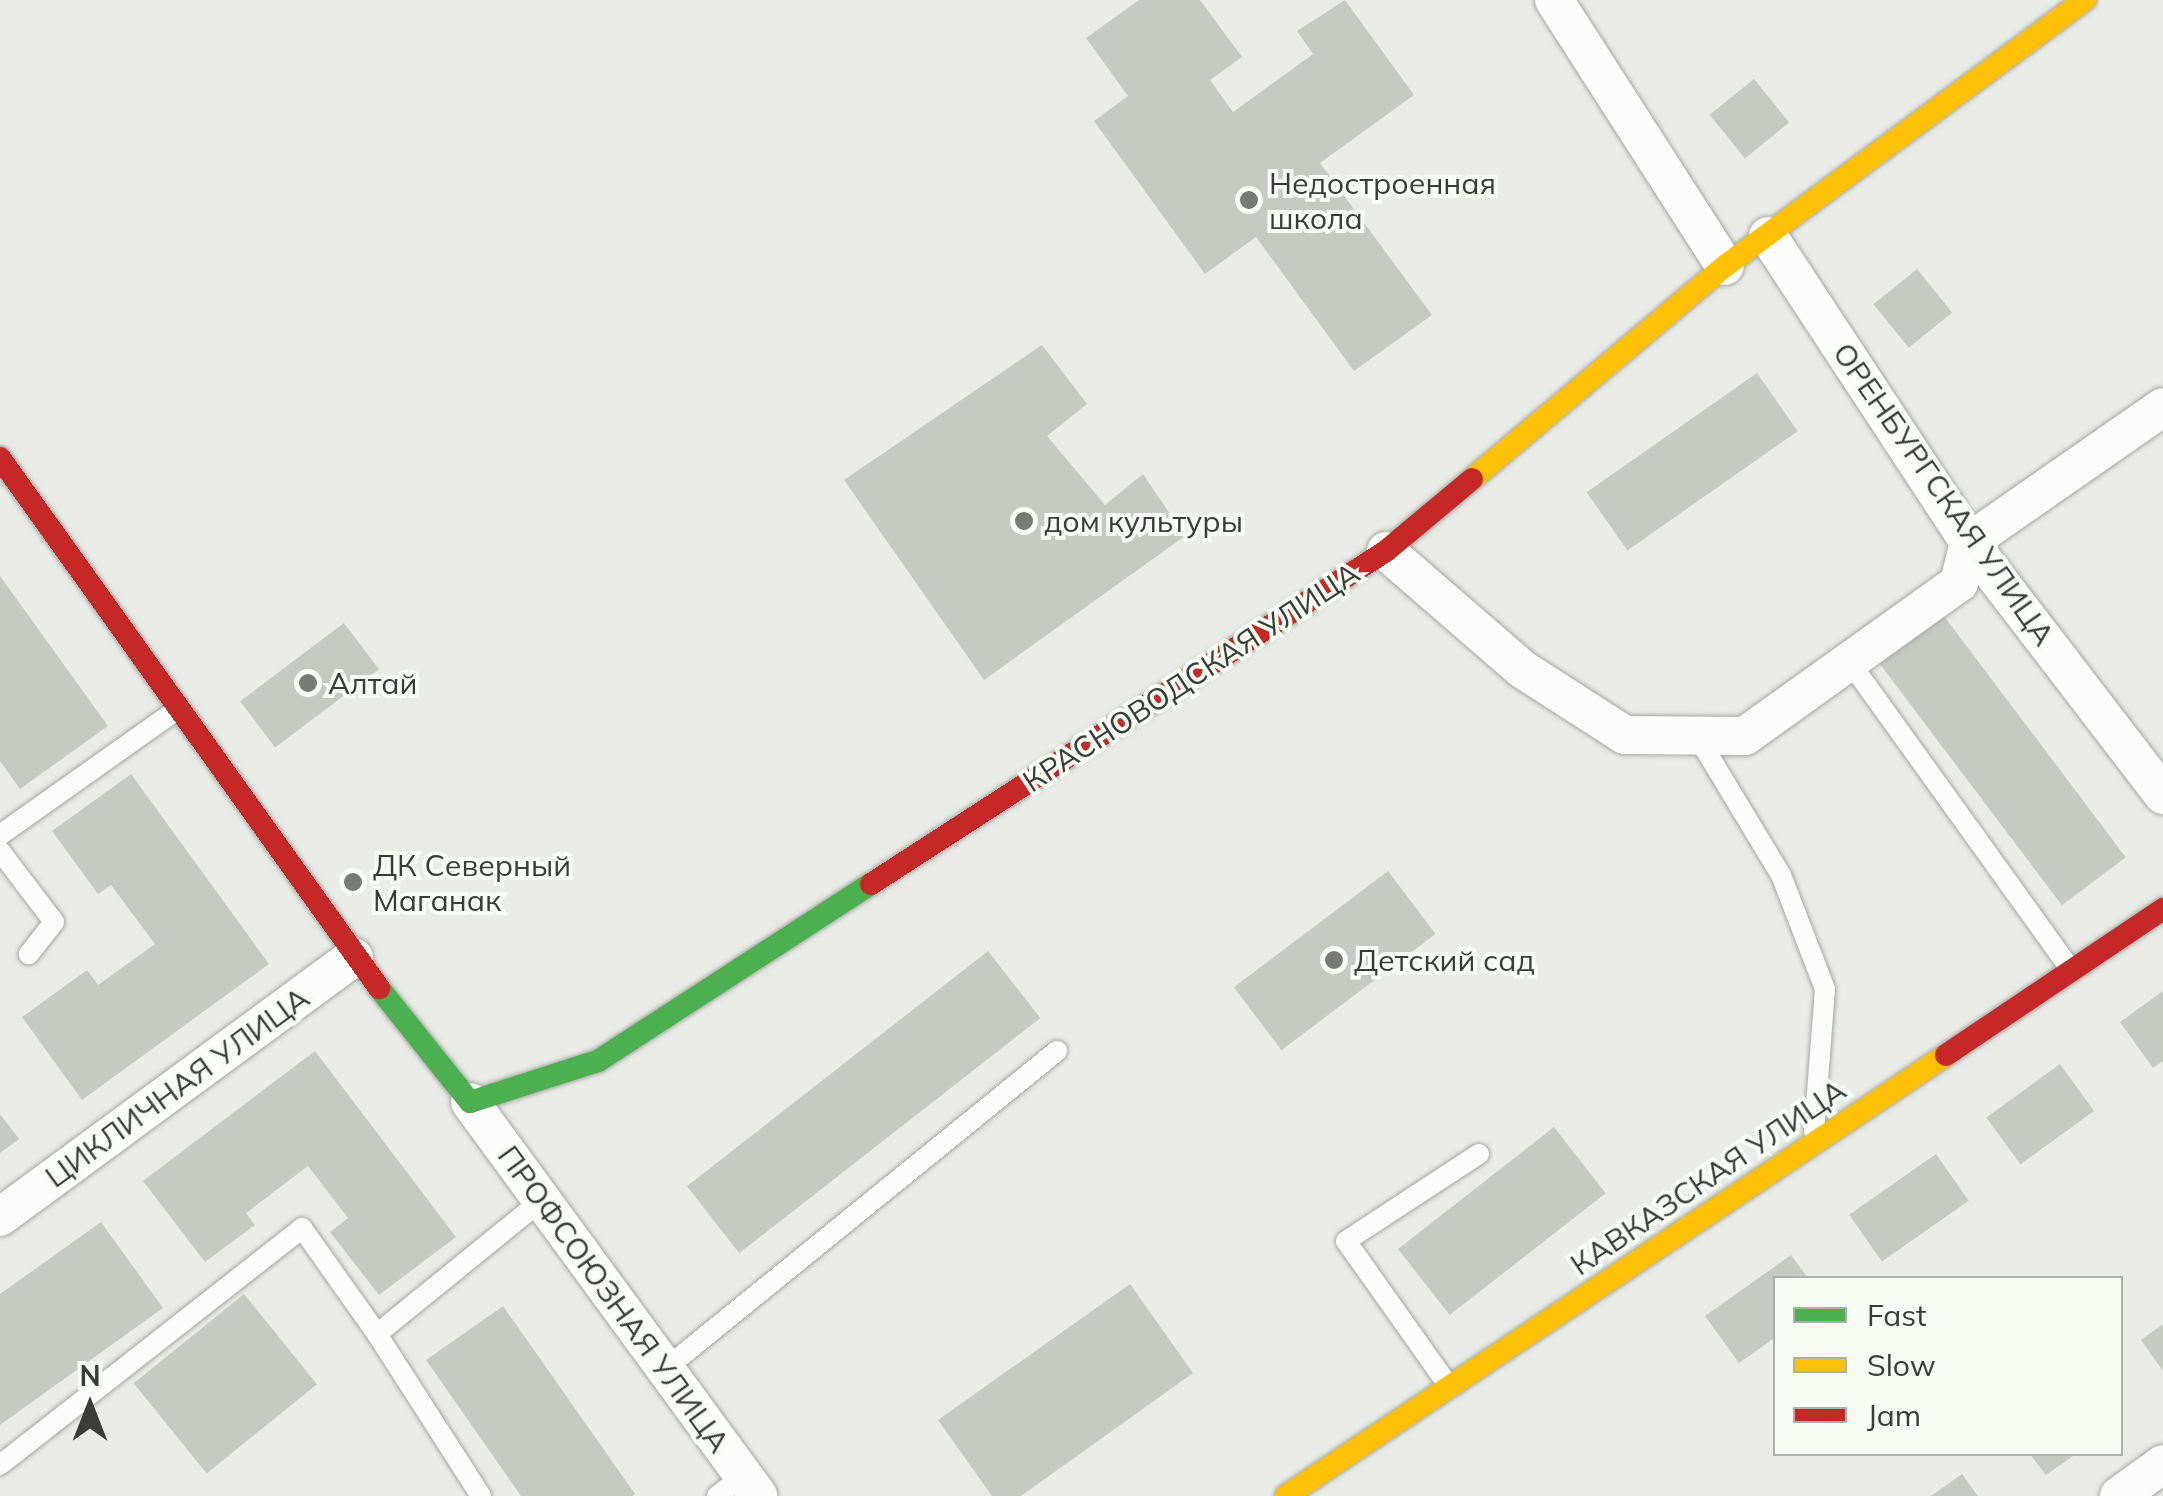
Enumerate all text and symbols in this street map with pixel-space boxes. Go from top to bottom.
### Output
place label: Недостроенная школа [1269,165,1496,236]
marker: Недостроенная школа [1238,189,1260,211]
street label: ОРЕНБУРГСКАЯ УЛИЦА [1826,336,2062,652]
place label: дом культуры [1044,503,1243,539]
marker: дом культуры [1013,510,1035,532]
street label: КРАСНОВОДСКАЯ УЛИЦА [1016,555,1366,799]
place label: Алтай [328,665,417,701]
marker: Алтай [297,672,319,694]
place label: ДК Северный Маганак [373,847,571,918]
marker: ДК Северный Маганак [342,871,364,893]
place label: Детский сад [1354,942,1535,978]
marker: Детский сад [1323,949,1345,971]
street label: ЦИКЛИЧНАЯ УЛИЦА [38,979,316,1195]
street label: КАВКАЗСКАЯ УЛИЦА [1564,1071,1852,1283]
street label: ПРОФСОЮЗНАЯ УЛИЦА [491,1139,737,1459]
legend [1773,1276,2123,1456]
text: Fast [1867,1296,1927,1334]
text: Slow [1867,1346,1936,1384]
north arrow [40,1356,140,1456]
text: N [79,1358,101,1393]
text: Jam [1867,1396,1921,1434]

